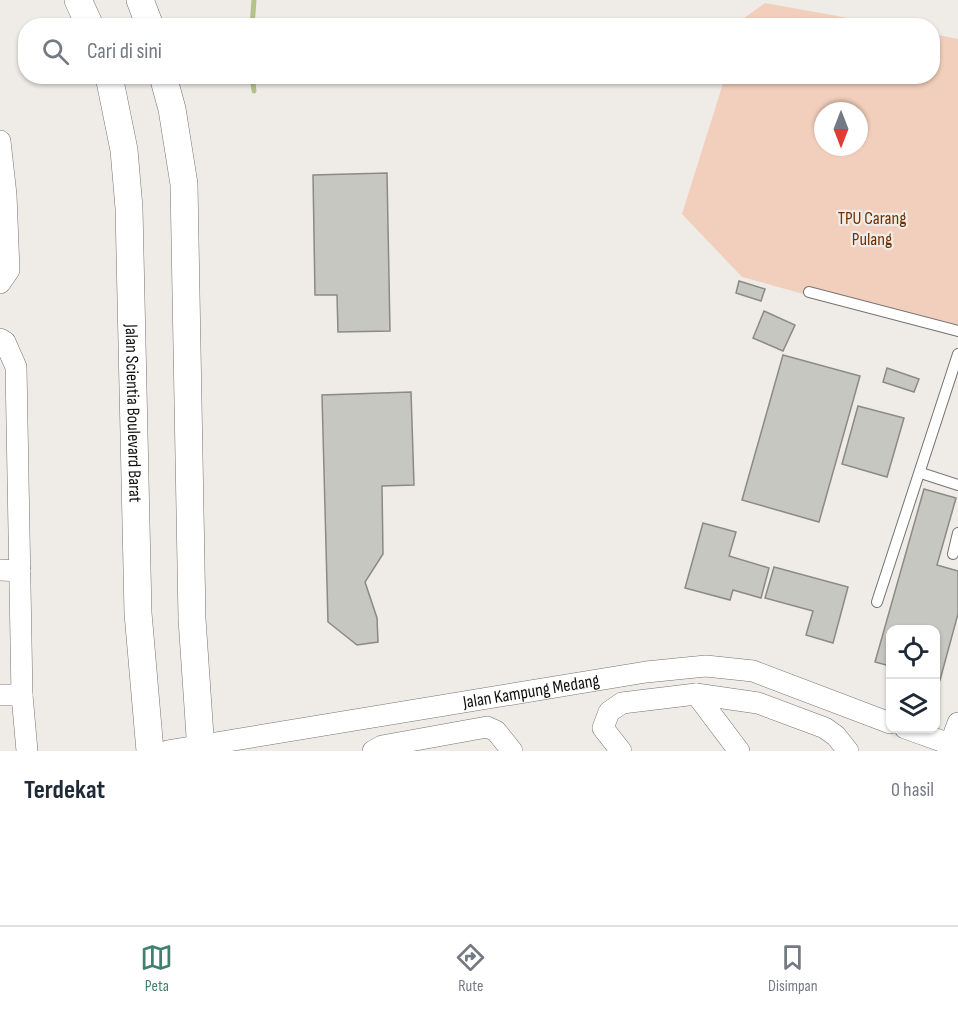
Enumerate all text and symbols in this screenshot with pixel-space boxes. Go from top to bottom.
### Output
search box [18,18,940,84]
icon: search [39,35,72,68]
text: Cari di sini [87,38,162,65]
north arrow [814,102,868,156]
park label: TPU Carang Pulang [838,208,906,250]
street label: Jalan Scientia Boulevard Barat [121,323,146,503]
map controls [886,625,940,733]
button: locate [886,625,940,679]
street label: Jalan Kampung Medang [460,669,601,713]
button: layers [886,679,940,733]
text: Terdekat [24,775,105,806]
text: 0 hasil [891,778,934,802]
tab: Peta [140,941,173,996]
tab: Rute [454,941,487,996]
tab: Disimpan [768,941,818,996]

